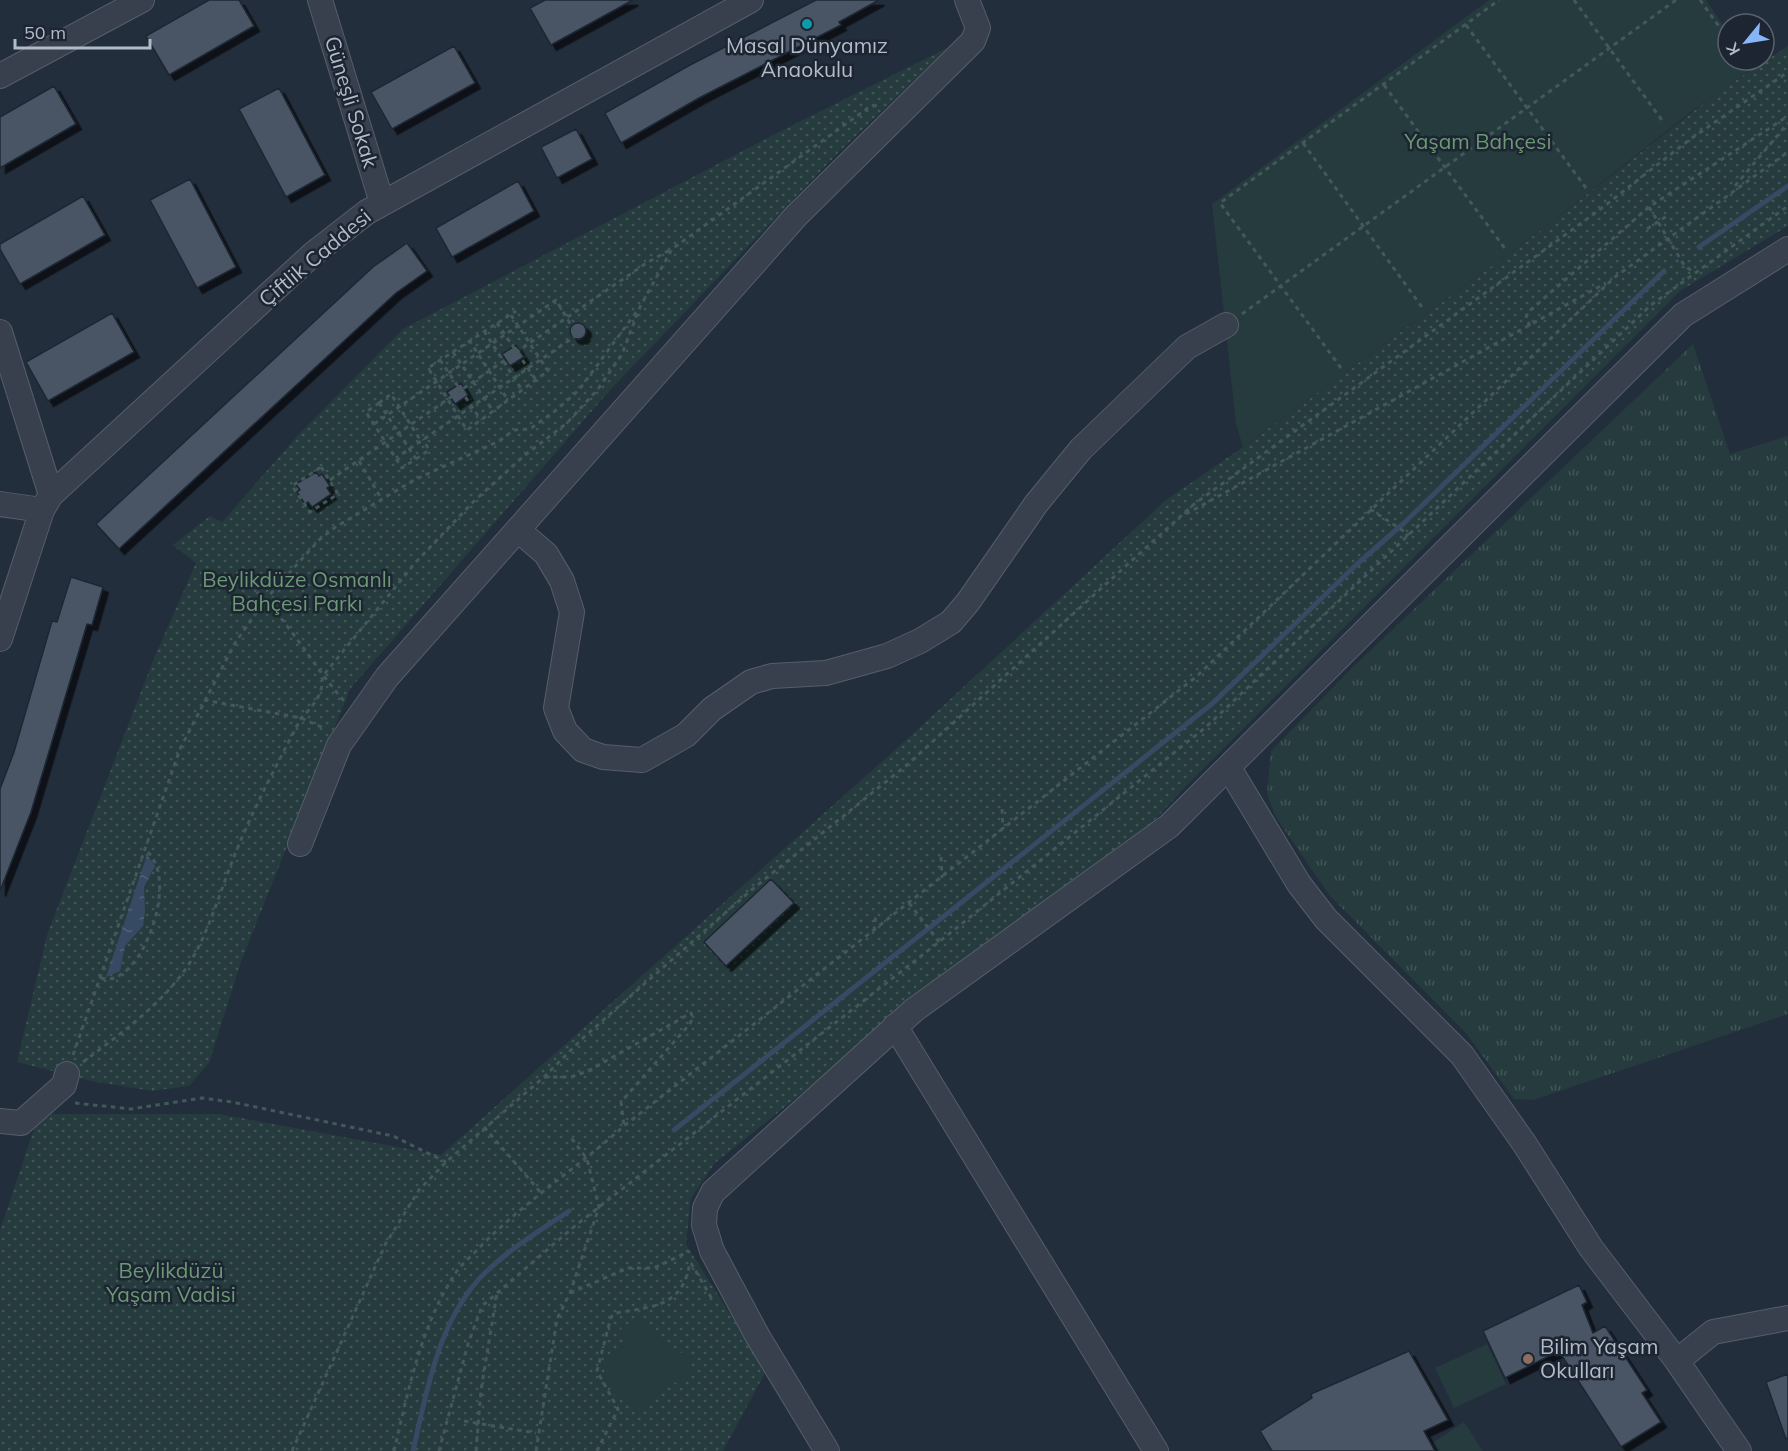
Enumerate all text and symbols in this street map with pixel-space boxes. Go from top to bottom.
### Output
scale bar [15,12,150,50]
north arrow [1716,12,1776,72]
marker: Masal Dünyamız Anaokulu [800,17,814,31]
text: 50 m [24,21,66,44]
place label: Masal Dünyamız Anaokulu [726,32,888,82]
street label: Güneşli Sokak [320,33,384,171]
text: K [1721,39,1744,59]
park label: Yaşam Bahçesi [1404,128,1551,154]
street label: Çiftlik Caddesi [253,203,376,312]
park label: Beylikdüze Osmanlı Bahçesi Parkı [202,566,392,616]
park label: Beylikdüzü Yaşam Vadisi [105,1257,236,1307]
place label: Bilim Yaşam Okulları [1540,1333,1658,1383]
marker: Bilim Yaşam Okulları [1521,1352,1535,1366]

